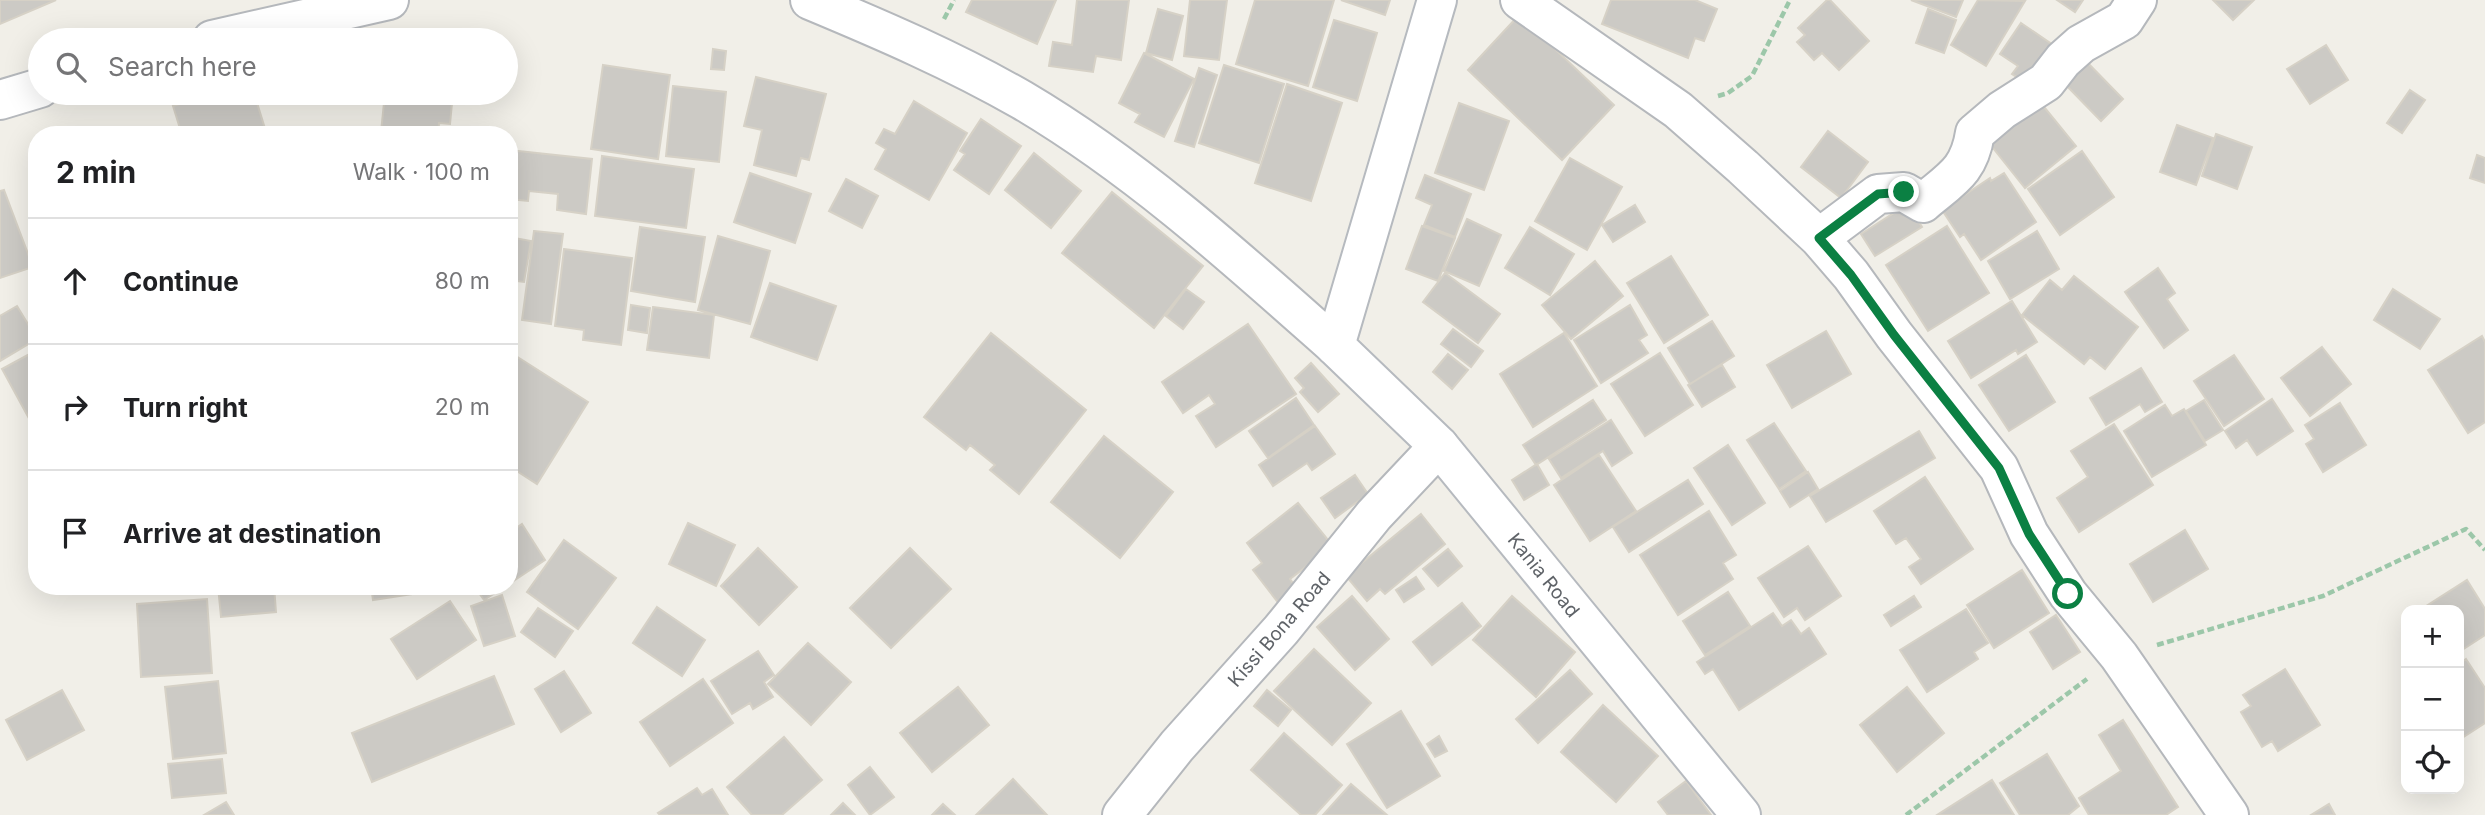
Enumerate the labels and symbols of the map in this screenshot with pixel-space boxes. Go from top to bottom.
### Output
route end [1888,176,1919,207]
street label: Kania Road [1503,529,1584,622]
street label: Kissi Bona Road [1223,567,1335,691]
route start [2052,578,2083,609]

